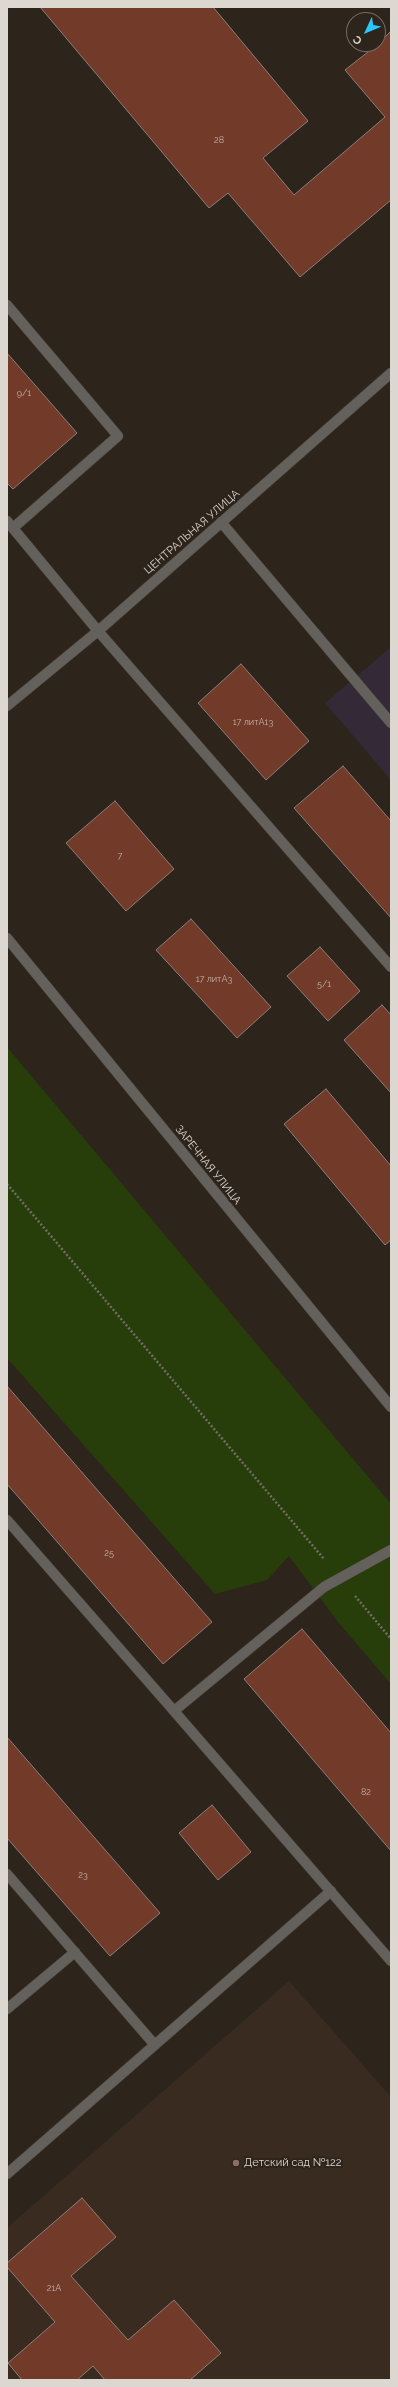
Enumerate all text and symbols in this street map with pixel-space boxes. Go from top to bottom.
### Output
north arrow [346,12,386,52]
text: С [350,33,365,47]
house number: 28 [214,135,224,145]
house number: 9/1 [17,388,31,398]
street label: ЦЕНТРАЛЬНАЯ УЛИЦА [142,487,242,577]
house number: 17 литА13 [233,717,273,727]
house number: 7 [118,851,122,861]
house number: 17 литА3 [196,974,232,984]
house number: 5/1 [317,979,331,989]
street label: ЗАРЕЧНАЯ УЛИЦА [172,1123,244,1207]
house number: 25 [104,1548,114,1558]
house number: 82 [361,1787,371,1797]
house number: 23 [78,1870,88,1880]
place label: Детский сад №122 [244,2156,342,2170]
marker: Детский сад №122 [231,2158,241,2168]
house number: 21А [47,2283,61,2293]

